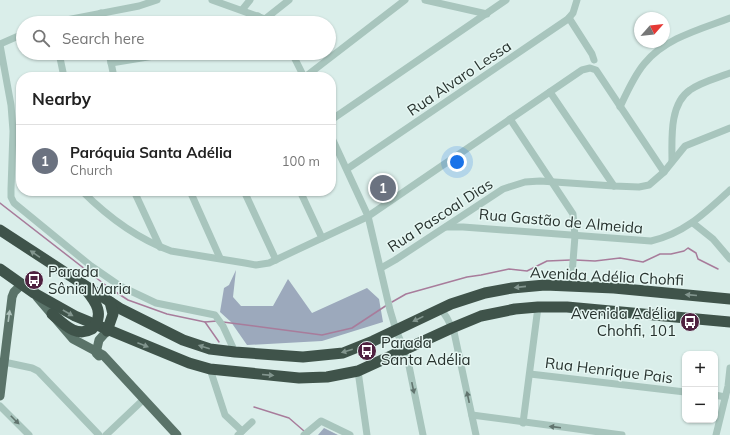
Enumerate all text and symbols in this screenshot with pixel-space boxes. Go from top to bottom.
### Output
north arrow [634,12,670,48]
search box [16,16,336,60]
icon: search [30,27,52,49]
text: Search here [62,29,144,48]
street label: Rua Alvaro Lessa [403,36,515,120]
text: Nearby [32,88,91,109]
text: Paróquia Santa Adélia [70,143,232,162]
your location [447,152,467,172]
text: 1 [41,153,49,169]
text: 100 m [282,153,320,169]
text: Church [70,162,113,178]
pin: 1 [370,173,396,203]
street label: Rua Pascoal Dias [384,174,496,256]
street label: Rua Gastão de Almeida [478,204,644,238]
one-way arrow [29,250,40,258]
place label: Parada Sônia Maria [48,262,131,298]
street label: Avenida Adélia Chohfi [530,262,684,290]
bus stop icon: Parada Sônia Maria [23,269,45,291]
one-way arrow [514,284,526,290]
one-way arrow [685,292,697,299]
place label: Avenida Adélia Chohfi, 101 [571,304,676,340]
one-way arrow [62,309,74,316]
one-way arrow [6,310,12,322]
bus stop icon: Avenida Adélia Chohfi, 101 [679,311,701,333]
one-way arrow [412,316,424,322]
place label: Parada Santa Adélia [381,333,471,369]
bus stop icon: Parada Santa Adélia [356,340,378,362]
one-way arrow [138,342,150,348]
one-way arrow [198,344,210,350]
one-way arrow [341,349,353,355]
map controls [682,351,718,423]
button: + [682,351,718,387]
street label: Rua Henrique Pais [544,353,674,387]
one-way arrow [262,372,274,379]
one-way arrow [411,382,417,394]
button: − [682,387,718,423]
one-way arrow [464,391,470,403]
one-way arrow [10,415,20,425]
one-way arrow [549,424,561,430]

